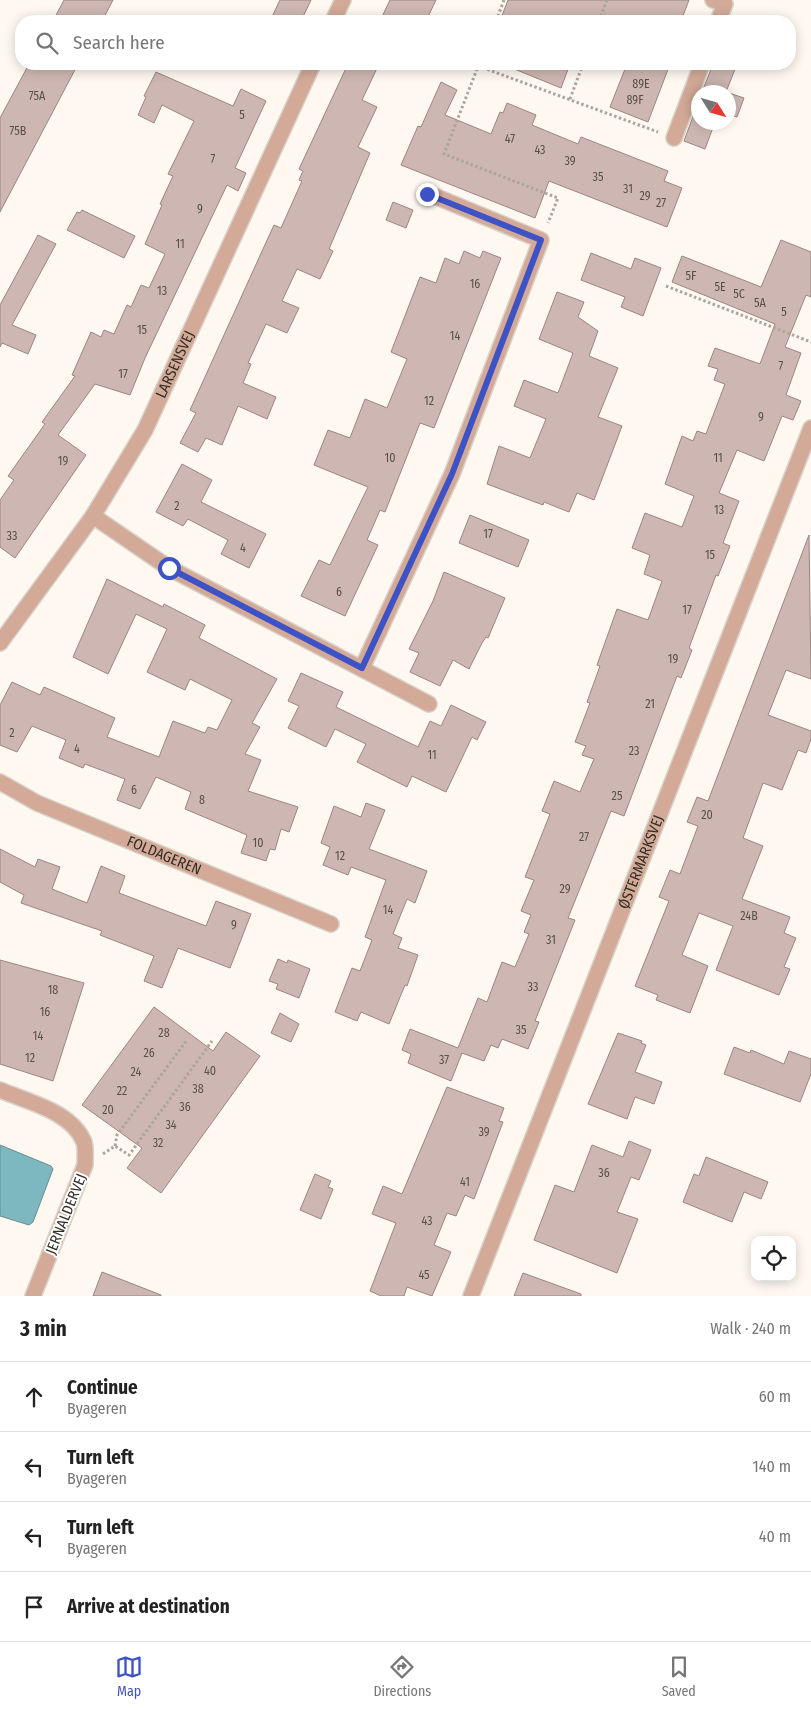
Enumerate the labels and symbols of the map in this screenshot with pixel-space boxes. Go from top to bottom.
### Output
house number: 89E [632,77,650,91]
north arrow [691,85,736,130]
house number: 75A [29,89,46,103]
house number: 89F [627,93,644,107]
house number: 5 [239,108,245,122]
house number: 75B [10,124,27,138]
house number: 47 [505,132,515,146]
house number: 43 [534,143,546,157]
house number: 7 [211,152,216,166]
house number: 39 [564,154,576,168]
house number: 35 [593,170,604,184]
house number: 31 [623,182,633,196]
route end [416,183,439,206]
house number: 29 [639,189,651,203]
house number: 27 [656,196,666,210]
house number: 9 [197,202,203,216]
house number: 11 [175,237,185,251]
house number: 5F [686,269,697,283]
house number: 16 [470,277,480,291]
house number: 5E [714,280,726,294]
house number: 13 [157,284,167,298]
house number: 5C [733,287,745,301]
house number: 5A [754,296,767,310]
house number: 5 [781,305,787,319]
house number: 15 [137,323,148,337]
street label: LARSENSVEJ [152,328,198,401]
house number: 14 [450,329,460,343]
house number: 7 [779,359,784,373]
house number: 17 [118,367,128,381]
house number: 12 [424,394,434,408]
house number: 9 [758,410,764,424]
house number: 10 [385,451,395,465]
house number: 11 [713,451,723,465]
house number: 19 [58,454,68,468]
house number: 2 [174,499,180,513]
house number: 13 [714,503,724,517]
house number: 17 [483,527,493,541]
house number: 33 [7,529,17,543]
house number: 4 [240,541,246,555]
house number: 15 [705,548,716,562]
route start [158,557,181,580]
house number: 6 [336,585,342,599]
house number: 17 [682,603,692,617]
house number: 19 [668,652,678,666]
house number: 21 [645,697,655,711]
house number: 2 [9,726,15,740]
house number: 4 [74,742,80,756]
house number: 23 [629,744,639,758]
house number: 11 [427,748,437,762]
house number: 6 [131,783,137,797]
house number: 25 [612,789,623,803]
house number: 8 [199,793,205,807]
house number: 20 [701,808,713,822]
street label: ØSTERMARKSVEJ [615,813,667,912]
house number: 27 [579,830,589,844]
street label: FOLDAGEREN [124,832,204,879]
house number: 10 [253,836,263,850]
house number: 12 [335,849,345,863]
house number: 29 [559,882,571,896]
house number: 14 [383,903,393,917]
house number: 24B [740,909,758,923]
house number: 9 [231,918,237,932]
house number: 31 [546,933,556,947]
house number: 33 [528,980,538,994]
house number: 18 [48,983,58,997]
house number: 16 [40,1005,50,1019]
house number: 35 [516,1023,527,1037]
house number: 28 [158,1026,170,1040]
house number: 14 [33,1029,43,1043]
house number: 26 [143,1046,155,1060]
house number: 12 [25,1051,35,1065]
house number: 37 [439,1053,449,1067]
house number: 40 [204,1064,216,1078]
house number: 24 [131,1065,142,1079]
house number: 38 [192,1082,204,1096]
house number: 22 [117,1084,127,1098]
house number: 36 [179,1100,191,1114]
house number: 20 [102,1103,114,1117]
house number: 34 [165,1118,177,1132]
house number: 39 [478,1125,490,1139]
house number: 32 [153,1136,163,1150]
house number: 36 [598,1166,610,1180]
street label: JERNALDERVEJ [42,1171,90,1257]
house number: 41 [460,1175,470,1189]
house number: 43 [421,1214,433,1228]
house number: 45 [418,1268,430,1282]

